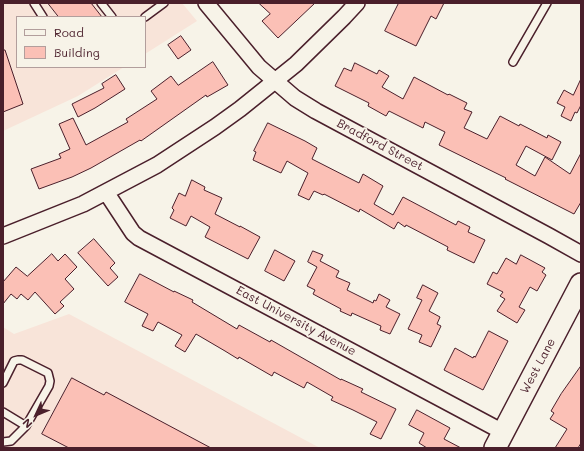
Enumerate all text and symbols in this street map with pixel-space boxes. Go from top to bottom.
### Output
legend [16,16,146,68]
text: Road [54,24,84,40]
text: Building [54,44,100,60]
street label: Bradford Street [334,116,426,174]
street label: East University Avenue [234,283,358,359]
street label: West Lane [517,336,559,396]
north arrow [16,395,56,435]
text: N [19,415,35,432]

